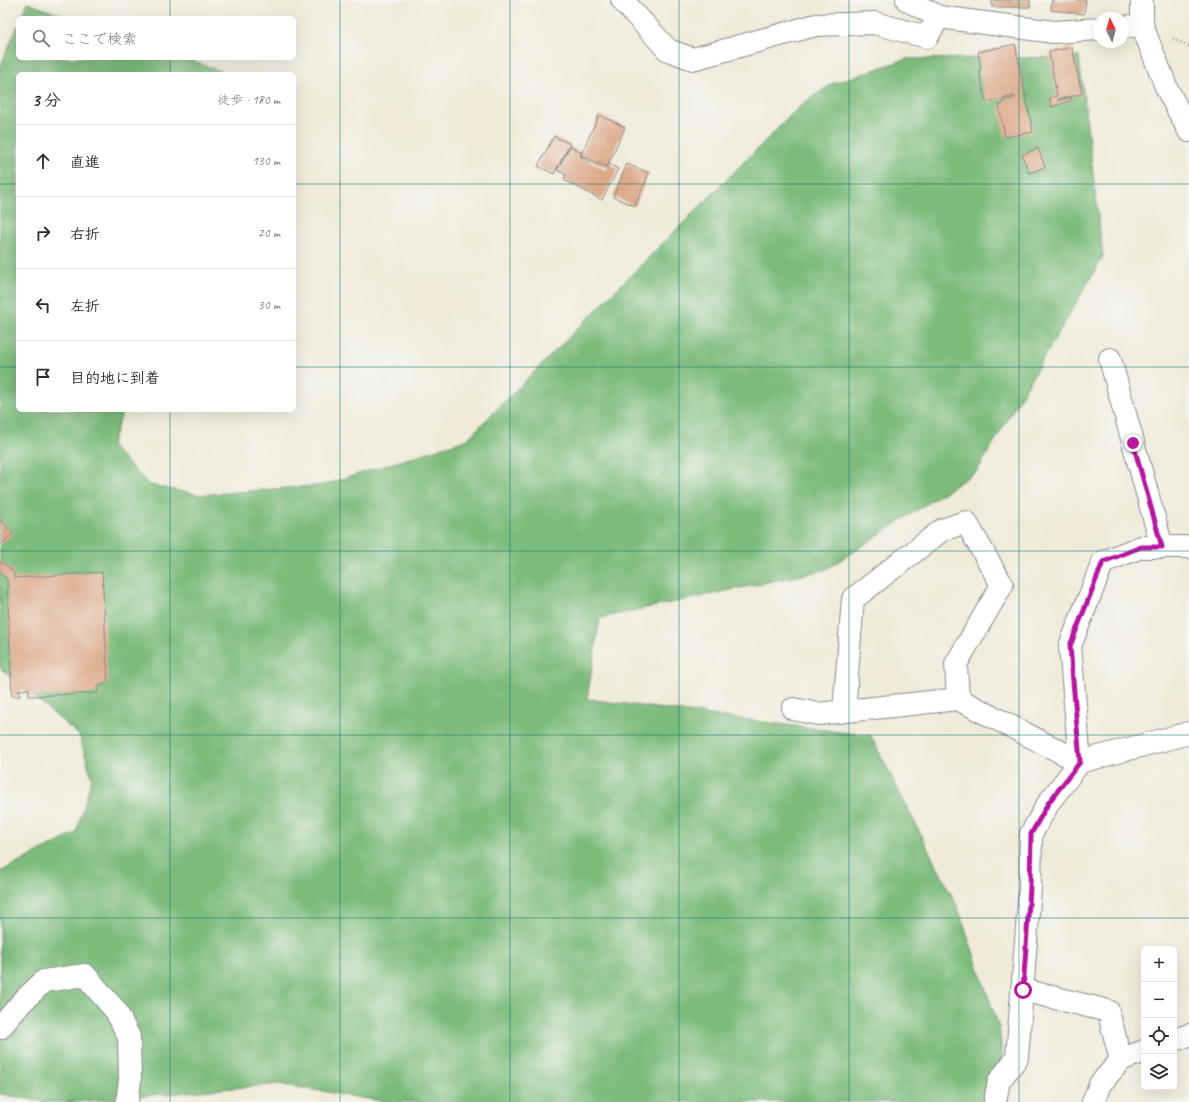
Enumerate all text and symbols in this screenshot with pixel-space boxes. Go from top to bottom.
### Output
north arrow [1093,12,1129,48]
search box [16,16,296,60]
icon: search [30,27,52,49]
text: ここで検索 [62,30,137,49]
text: 3 分 [32,90,61,111]
text: 徒歩 · 180 m [217,92,280,108]
icon: ahead [32,150,54,172]
text: 直進 [70,153,100,172]
text: 130 m [252,153,280,169]
icon: right [32,222,54,244]
text: 右折 [70,225,100,244]
text: 20 m [258,225,280,241]
icon: left [32,294,54,316]
text: 左折 [70,297,100,316]
text: 30 m [258,297,280,313]
icon: arrive [32,366,54,388]
text: 目的地に到着 [70,369,160,388]
route end [1124,434,1142,452]
map controls [1141,946,1177,1090]
button: + [1141,946,1177,982]
route start [1014,981,1032,999]
button: − [1141,982,1177,1018]
button: locate [1141,1018,1177,1054]
button: layers [1141,1054,1177,1090]

